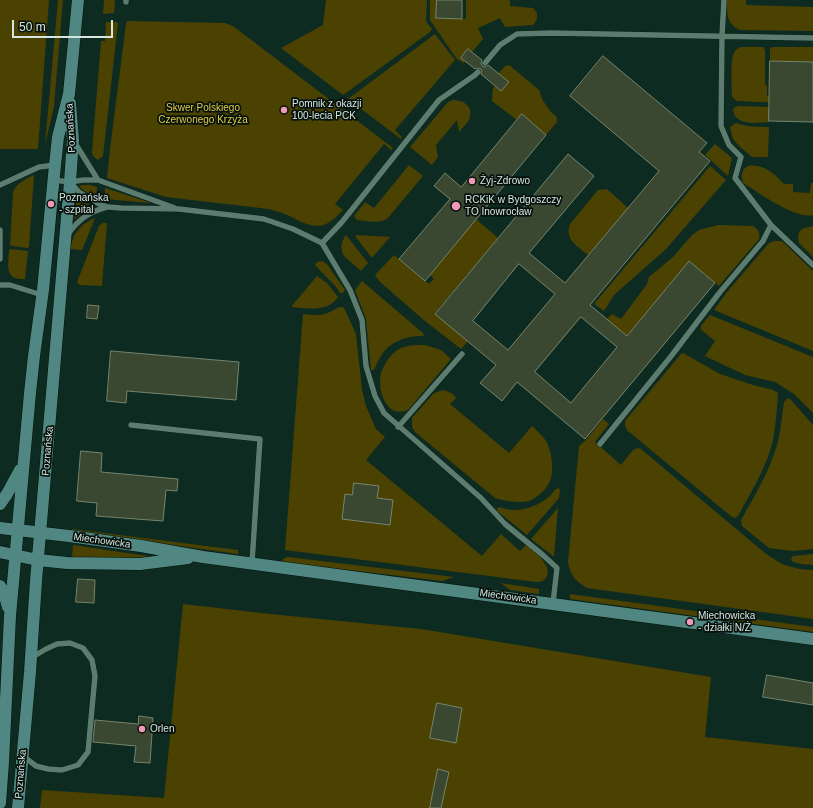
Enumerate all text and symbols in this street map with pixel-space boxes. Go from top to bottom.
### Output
scale bar [14,12,115,38]
text: 50 m [19,20,46,34]
place label: Pomnik z okazji 100-lecia PCK [292,98,361,122]
park label: Skwer Polskiego Czerwonego Krzyża [158,102,248,126]
street label: Poznańska [64,103,78,153]
marker: Pomnik z okazji 100-lecia PCK [279,105,289,115]
place label: Żyj-Zdrowo [480,175,530,187]
marker: Żyj-Zdrowo [467,176,477,186]
place label: Poznańska - szpital [59,192,108,216]
place label: RCKiK w Bydgoszczy TO Inowrocław [465,194,561,218]
marker: Poznańska - szpital [46,199,56,209]
marker: RCKiK w Bydgoszczy TO Inowrocław [450,200,462,212]
street label: Poznańska [40,426,56,476]
street label: Miechowicka [73,531,131,551]
street label: Miechowicka [479,587,537,607]
place label: Miechowicka - działki N/Ż [698,610,755,634]
marker: Miechowicka - działki N/Ż [685,617,695,627]
place label: Orlen [150,723,174,735]
marker: Orlen [137,724,147,734]
street label: Poznańska [13,749,29,799]

